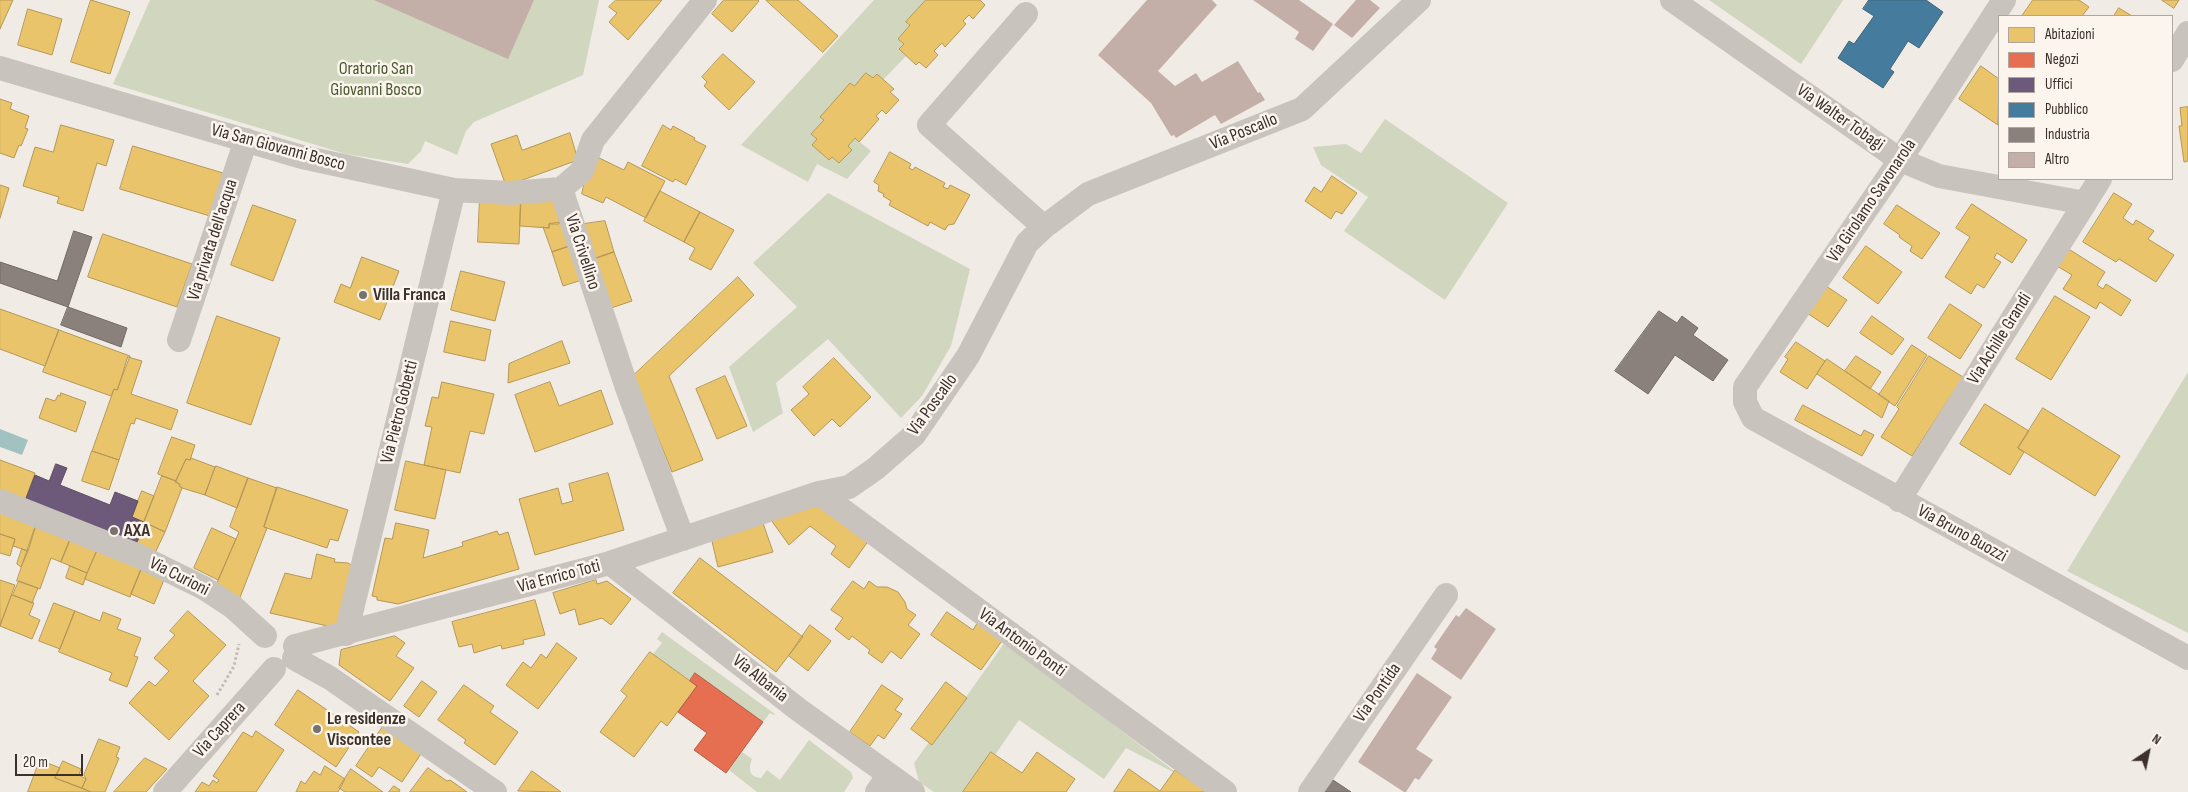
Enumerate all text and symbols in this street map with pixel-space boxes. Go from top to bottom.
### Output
legend [1998,15,2173,180]
text: Abitazioni [2045,25,2095,44]
text: Negozi [2045,50,2079,69]
park label: Oratorio San Giovanni Bosco [330,58,422,100]
text: Uffici [2045,75,2073,94]
street label: Via Walter Tobagi [1792,80,1888,156]
text: Pubblico [2045,100,2088,119]
street label: Via Poscallo [1207,109,1281,155]
street label: Via San Giovanni Bosco [209,120,347,176]
text: Industria [2045,125,2090,144]
street label: Via Girolamo Savonarola [1823,135,1921,267]
text: Altro [2045,150,2069,169]
street label: Via privata dell'acqua [183,177,243,303]
street label: Via Crivellino [560,212,604,292]
place label: Villa Franca [373,284,446,306]
marker: Villa Franca [357,289,369,301]
street label: Via Achille Grandi [1963,289,2037,389]
street label: Via Pietro Gobetti [377,358,423,466]
street label: Via Poscallo [903,370,963,440]
street label: Via Bruno Buozzi [1913,501,2011,567]
place label: AXA [124,520,150,542]
marker: AXA [108,525,120,537]
street label: Via Curioni [145,553,213,601]
street label: Via Enrico Toti [515,556,603,598]
street label: Via Antonio Ponti [974,604,1070,682]
street label: Via Albania [728,651,792,707]
street label: Via Pontida [1350,659,1406,727]
street label: Via Caprera [189,698,251,762]
place label: Le residenze Viscontee [327,708,406,751]
marker: Le residenze Viscontee [311,723,323,735]
north arrow [2123,727,2173,777]
text: N [2149,730,2165,748]
scale bar [18,744,85,776]
text: 20 m [23,753,48,772]

